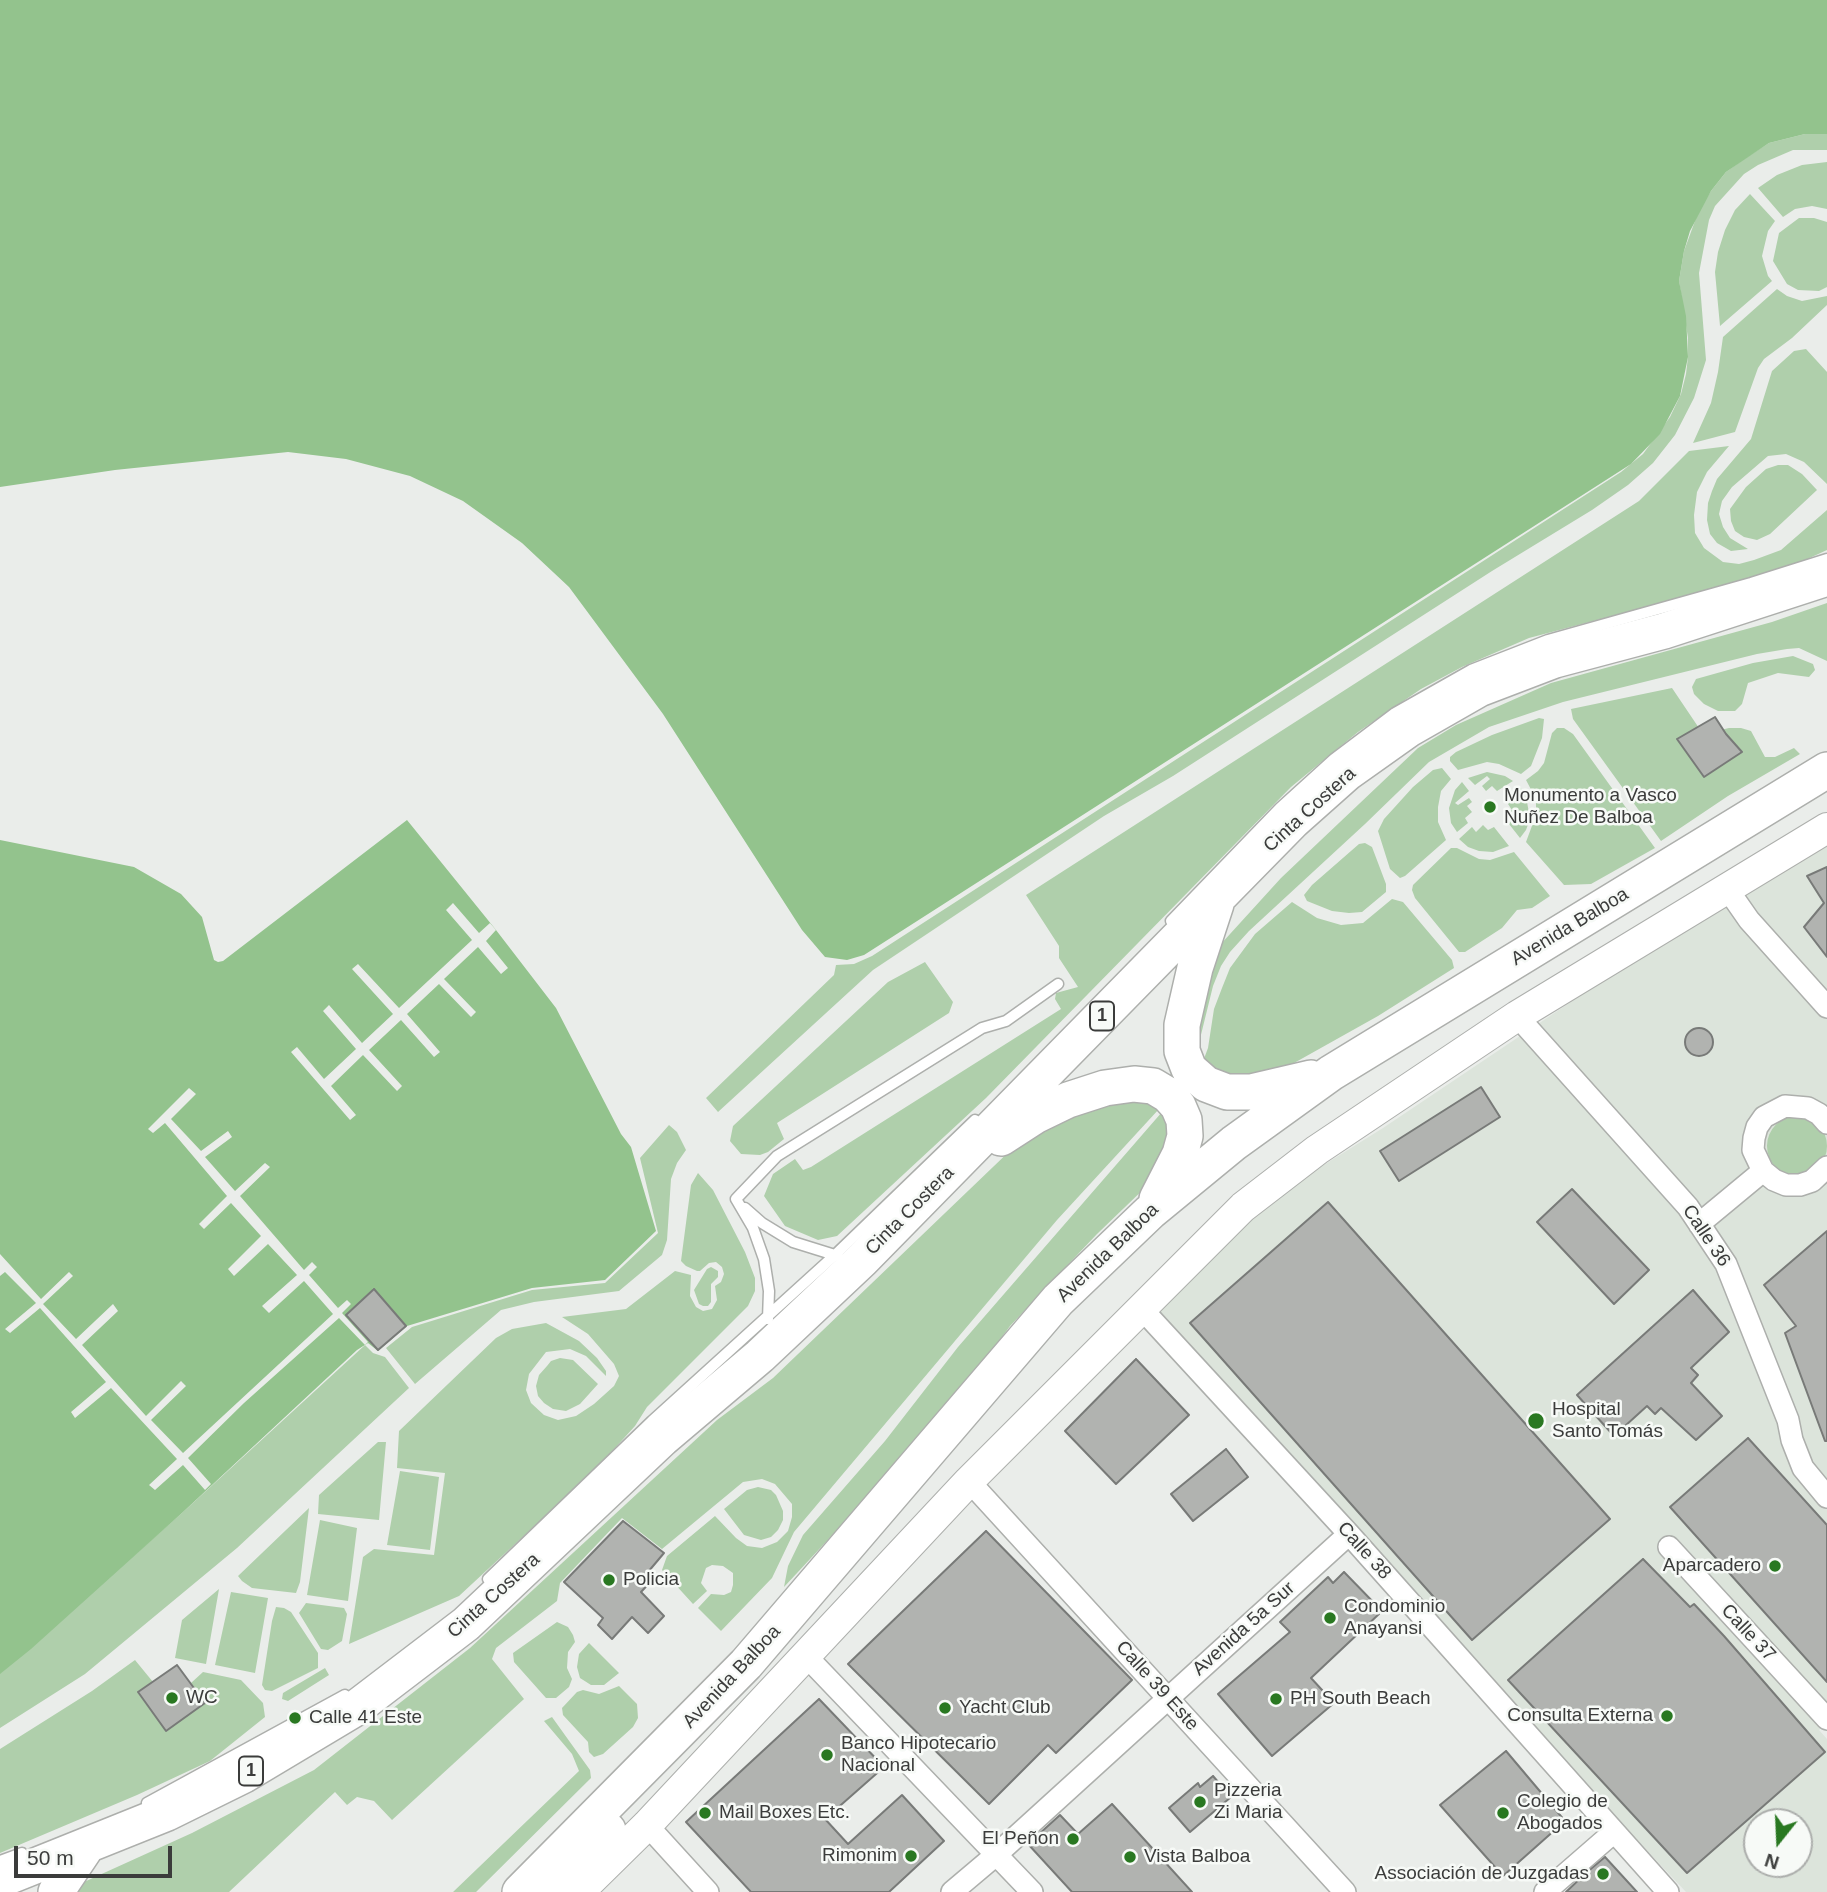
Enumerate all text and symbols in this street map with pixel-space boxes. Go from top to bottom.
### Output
street label: Cinta Costera [1259,763,1361,857]
place label: Monumento a Vasco Nuñez De Balboa [1504,785,1677,829]
marker: Monumento a Vasco Nuñez De Balboa [1482,799,1498,815]
street label: Avenida Balboa [1507,883,1633,971]
road number: 1 [1090,1001,1114,1030]
street label: Cinta Costera [861,1162,959,1260]
street label: Avenida Balboa [1052,1199,1164,1307]
street label: Calle 36 [1677,1201,1735,1271]
place label: Hospital Santo Tomás [1552,1399,1663,1443]
marker: Hospital Santo Tomás [1526,1411,1546,1431]
street label: Calle 38 [1332,1517,1396,1585]
street label: Cinta Costera [443,1549,545,1643]
place label: Aparcadero [1663,1555,1761,1577]
marker: Aparcadero [1767,1558,1783,1574]
place label: Policia [623,1569,679,1591]
marker: Policia [601,1572,617,1588]
street label: Avenida 5a Sur [1188,1577,1300,1681]
place label: Condominio Anayansi [1344,1596,1445,1640]
street label: Calle 37 [1716,1600,1780,1666]
marker: Condominio Anayansi [1322,1610,1338,1626]
street label: Avenida Balboa [678,1621,786,1733]
street label: Calle 39 Este [1111,1636,1203,1736]
place label: WC [186,1687,218,1709]
place label: PH South Beach [1290,1688,1430,1710]
marker: WC [164,1690,180,1706]
marker: PH South Beach [1268,1691,1284,1707]
place label: Yacht Club [959,1697,1051,1719]
marker: Yacht Club [937,1700,953,1716]
place label: Consulta Externa [1507,1705,1653,1727]
place label: Calle 41 Este [309,1707,422,1729]
marker: Consulta Externa [1659,1708,1675,1724]
marker: Calle 41 Este [287,1710,303,1726]
place label: Banco Hipotecario Nacional [841,1733,996,1777]
marker: Banco Hipotecario Nacional [819,1747,835,1763]
road number: 1 [239,1756,263,1786]
place label: Pizzeria Zi Maria [1214,1780,1283,1824]
place label: Colegio de Abogados [1517,1791,1608,1835]
marker: Pizzeria Zi Maria [1192,1794,1208,1810]
place label: Mail Boxes Etc. [719,1802,850,1824]
marker: Mail Boxes Etc. [697,1805,713,1821]
marker: Colegio de Abogados [1495,1805,1511,1821]
north arrow [1743,1808,1813,1878]
place label: El Peñon [982,1828,1059,1850]
marker: El Peñon [1065,1831,1081,1847]
scale bar [18,1832,175,1876]
place label: Rimonim [822,1845,897,1867]
text: 50 m [27,1846,74,1869]
place label: Vista Balboa [1144,1846,1250,1868]
marker: Rimonim [903,1848,919,1864]
marker: Vista Balboa [1122,1849,1138,1865]
text: N [1762,1849,1782,1874]
place label: Associación de Juzgadas [1375,1863,1589,1885]
marker: Associación de Juzgadas [1595,1866,1611,1882]

